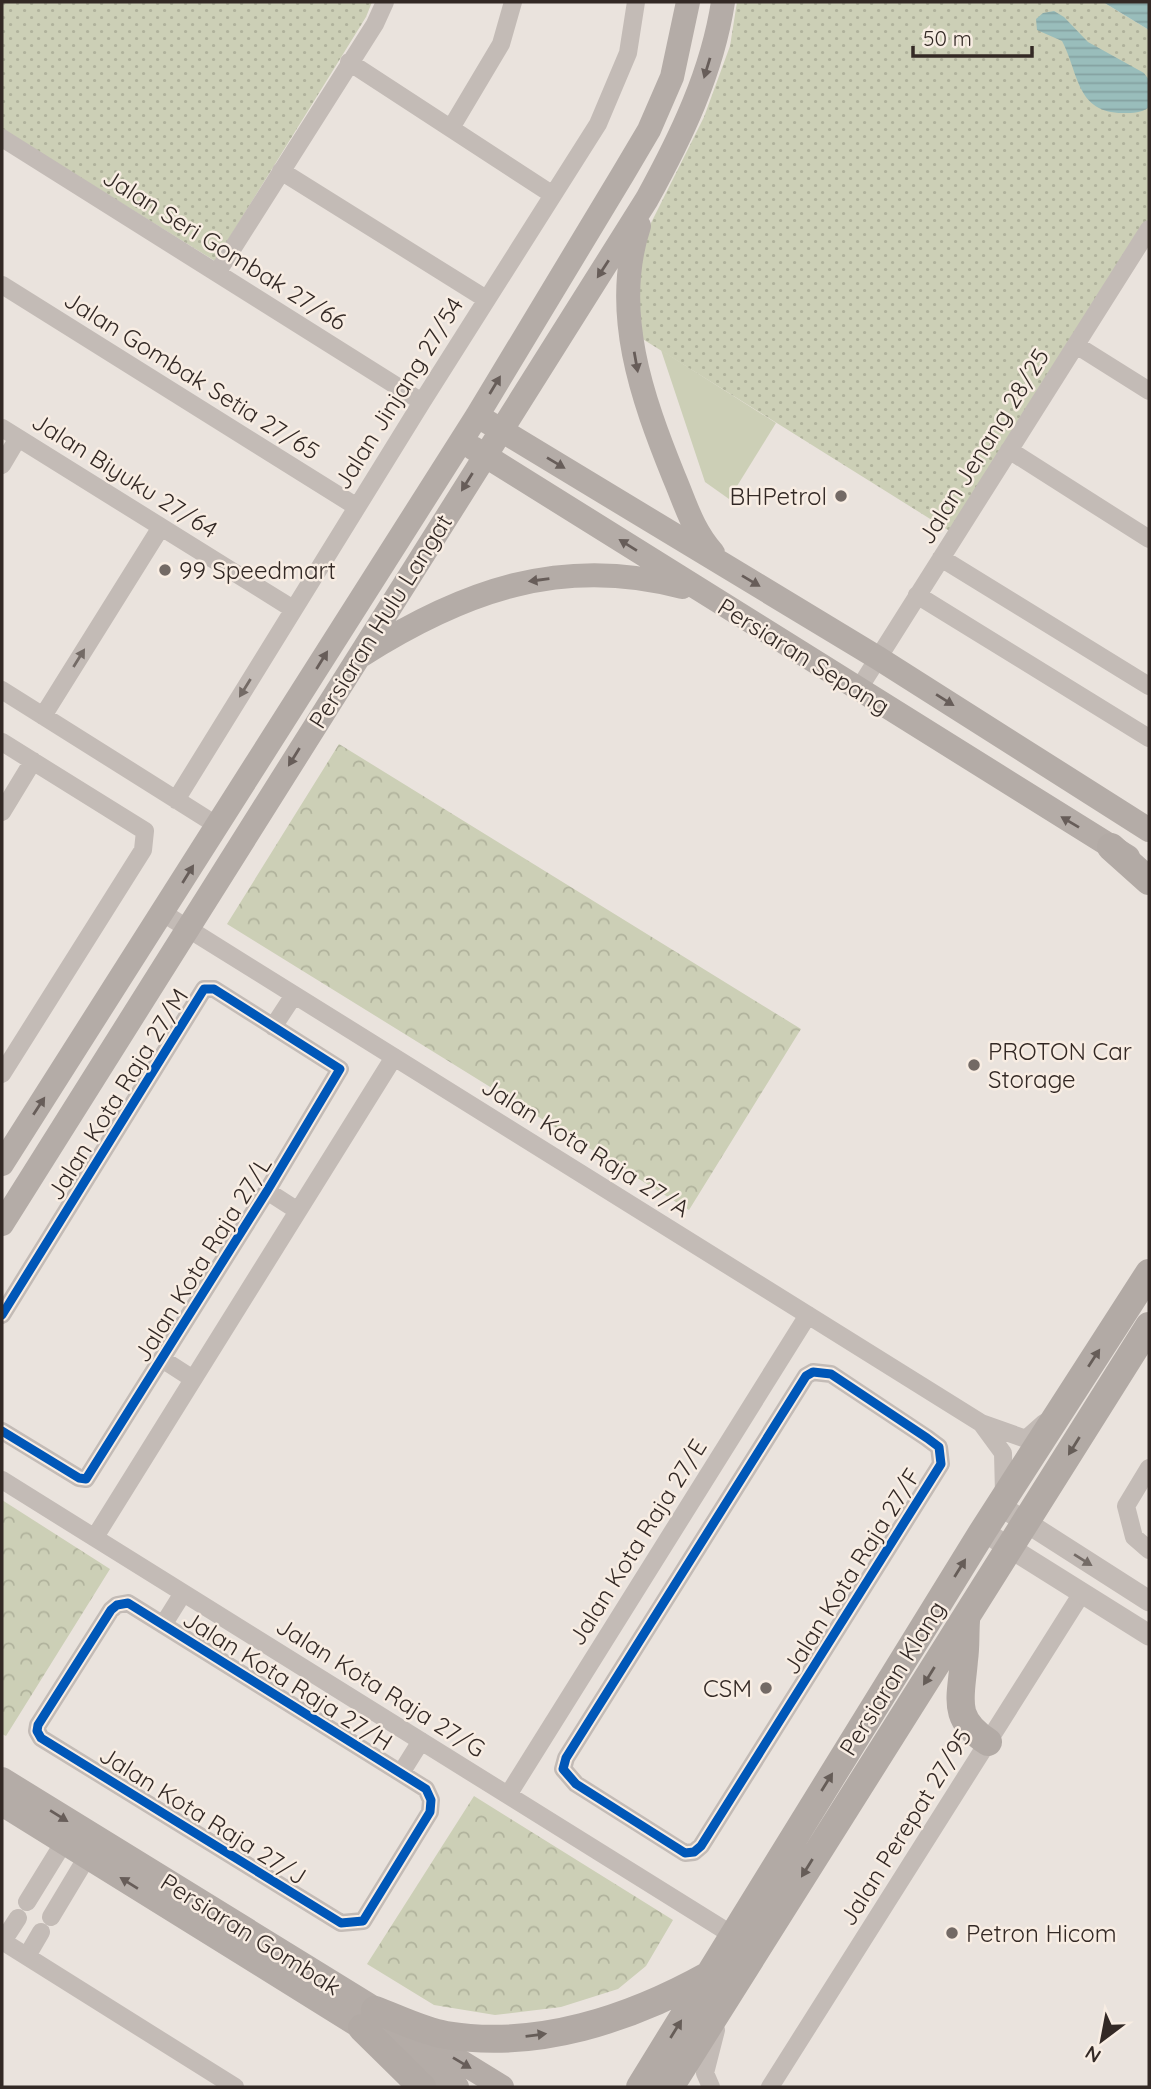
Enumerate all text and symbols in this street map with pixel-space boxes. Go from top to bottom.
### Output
scale bar [913,14,1032,58]
text: 50 m [923,25,972,51]
one-way arrow [701,58,711,79]
street label: Jalan Seri Gombak 27/66 [98,162,353,336]
one-way arrow [596,259,609,279]
street label: Jalan Gombak Setia 27/65 [59,284,325,466]
street label: Jalan Jinjang 27/54 [327,291,469,495]
street label: Jalan Jenang 28/25 [911,343,1055,549]
one-way arrow [631,351,642,373]
one-way arrow [489,375,502,394]
street label: Jalan Biyuku 27/64 [27,406,223,544]
one-way arrow [547,457,566,469]
one-way arrow [461,472,474,491]
place label: BHPetrol [730,481,827,511]
marker: BHPetrol [833,488,849,504]
street label: Persiaran Hulu Langat [302,508,458,734]
one-way arrow [618,539,637,552]
place label: 99 Speedmart [179,555,336,585]
marker: 99 Speedmart [157,562,173,578]
one-way arrow [528,574,550,585]
one-way arrow [742,575,761,587]
street label: Persiaran Sepang [713,591,895,721]
one-way arrow [73,649,86,668]
one-way arrow [316,651,329,670]
one-way arrow [238,678,251,697]
one-way arrow [935,693,954,706]
one-way arrow [288,748,301,767]
one-way arrow [1060,815,1079,828]
one-way arrow [182,864,195,883]
street label: Jalan Kota Raja 27/M [40,983,194,1205]
place label: PROTON Car Storage [988,1036,1132,1094]
marker: PROTON Car Storage [966,1057,982,1073]
street label: Jalan Kota Raja 27/A [476,1071,696,1223]
one-way arrow [32,1097,45,1116]
street label: Jalan Kota Raja 27/L [127,1150,278,1367]
one-way arrow [1087,1349,1101,1367]
street label: Jalan Kota Raja 27/E [561,1433,713,1651]
one-way arrow [1067,1437,1080,1456]
street label: Jalan Kota Raja 27/F [775,1462,927,1680]
one-way arrow [1074,1553,1093,1566]
one-way arrow [953,1558,966,1577]
street label: Persiaran Klang [832,1595,952,1761]
street label: Jalan Kota Raja 27/H [178,1603,398,1757]
street label: Jalan Kota Raja 27/G [271,1610,491,1764]
one-way arrow [923,1667,936,1686]
place label: CSM [703,1673,752,1703]
marker: CSM [758,1680,774,1696]
street label: Jalan Perepat 27/95 [832,1723,978,1931]
street label: Jalan Kota Raja 27/J [94,1739,312,1891]
one-way arrow [821,1773,834,1792]
one-way arrow [50,1809,69,1822]
one-way arrow [801,1859,814,1878]
street label: Persiaran Gombak [155,1867,347,2001]
one-way arrow [119,1876,138,1889]
place label: Petron Hicom [966,1918,1117,1948]
marker: Petron Hicom [944,1925,960,1941]
north arrow [1067,2005,1137,2075]
one-way arrow [670,2020,683,2039]
one-way arrow [525,2030,547,2041]
text: N [1081,2041,1105,2068]
one-way arrow [452,2057,471,2069]

